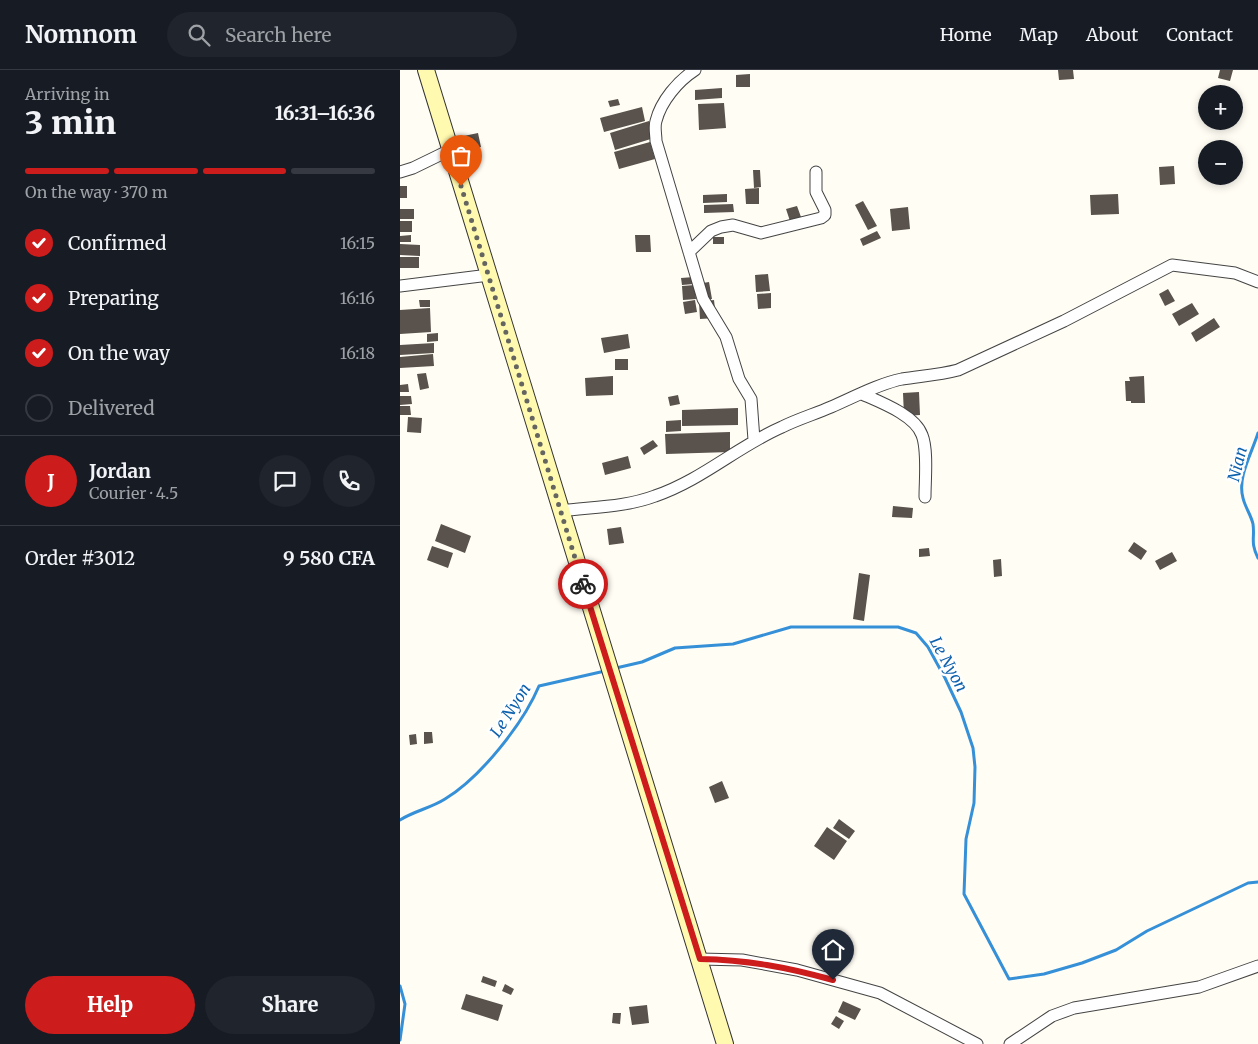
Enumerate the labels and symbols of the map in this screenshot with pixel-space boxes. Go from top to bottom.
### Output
pin [440,135,482,186]
water label: Nian [1223,445,1251,483]
courier [558,559,608,609]
water label: Le Nyon [926,633,972,695]
water label: Le Nyon [485,679,535,741]
pin [812,929,854,980]

